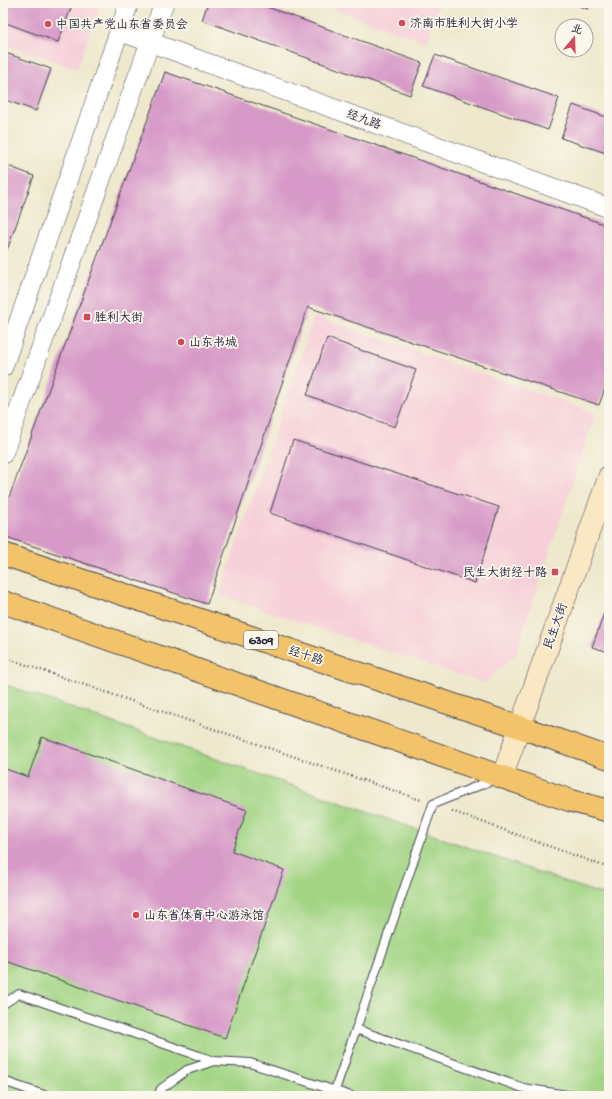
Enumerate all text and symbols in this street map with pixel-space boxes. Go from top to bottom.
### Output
place label: 济南市胜利大街小学 [410,17,518,32]
place label: 中国共产党山东省委员会 [56,18,188,33]
marker: 济南市胜利大街小学 [397,18,407,28]
north arrow [554,18,594,58]
marker: 中国共产党山东省委员会 [43,19,53,29]
text: 北 [569,23,584,38]
street label: 经九路 [344,107,383,134]
place label: 胜利大街 [94,311,143,326]
marker: 胜利大街 [82,312,92,322]
place label: 山东书城 [189,336,237,351]
marker: 山东书城 [176,337,186,347]
place label: 民生大街经十路 [463,566,547,581]
marker: 民生大街经十路 [550,567,560,577]
street label: 民生大街 [541,601,572,652]
road number: G309 [244,631,278,649]
street label: 经十路 [286,644,325,669]
place label: 山东省体育中心游泳馆 [144,909,264,924]
marker: 山东省体育中心游泳馆 [131,910,141,920]

